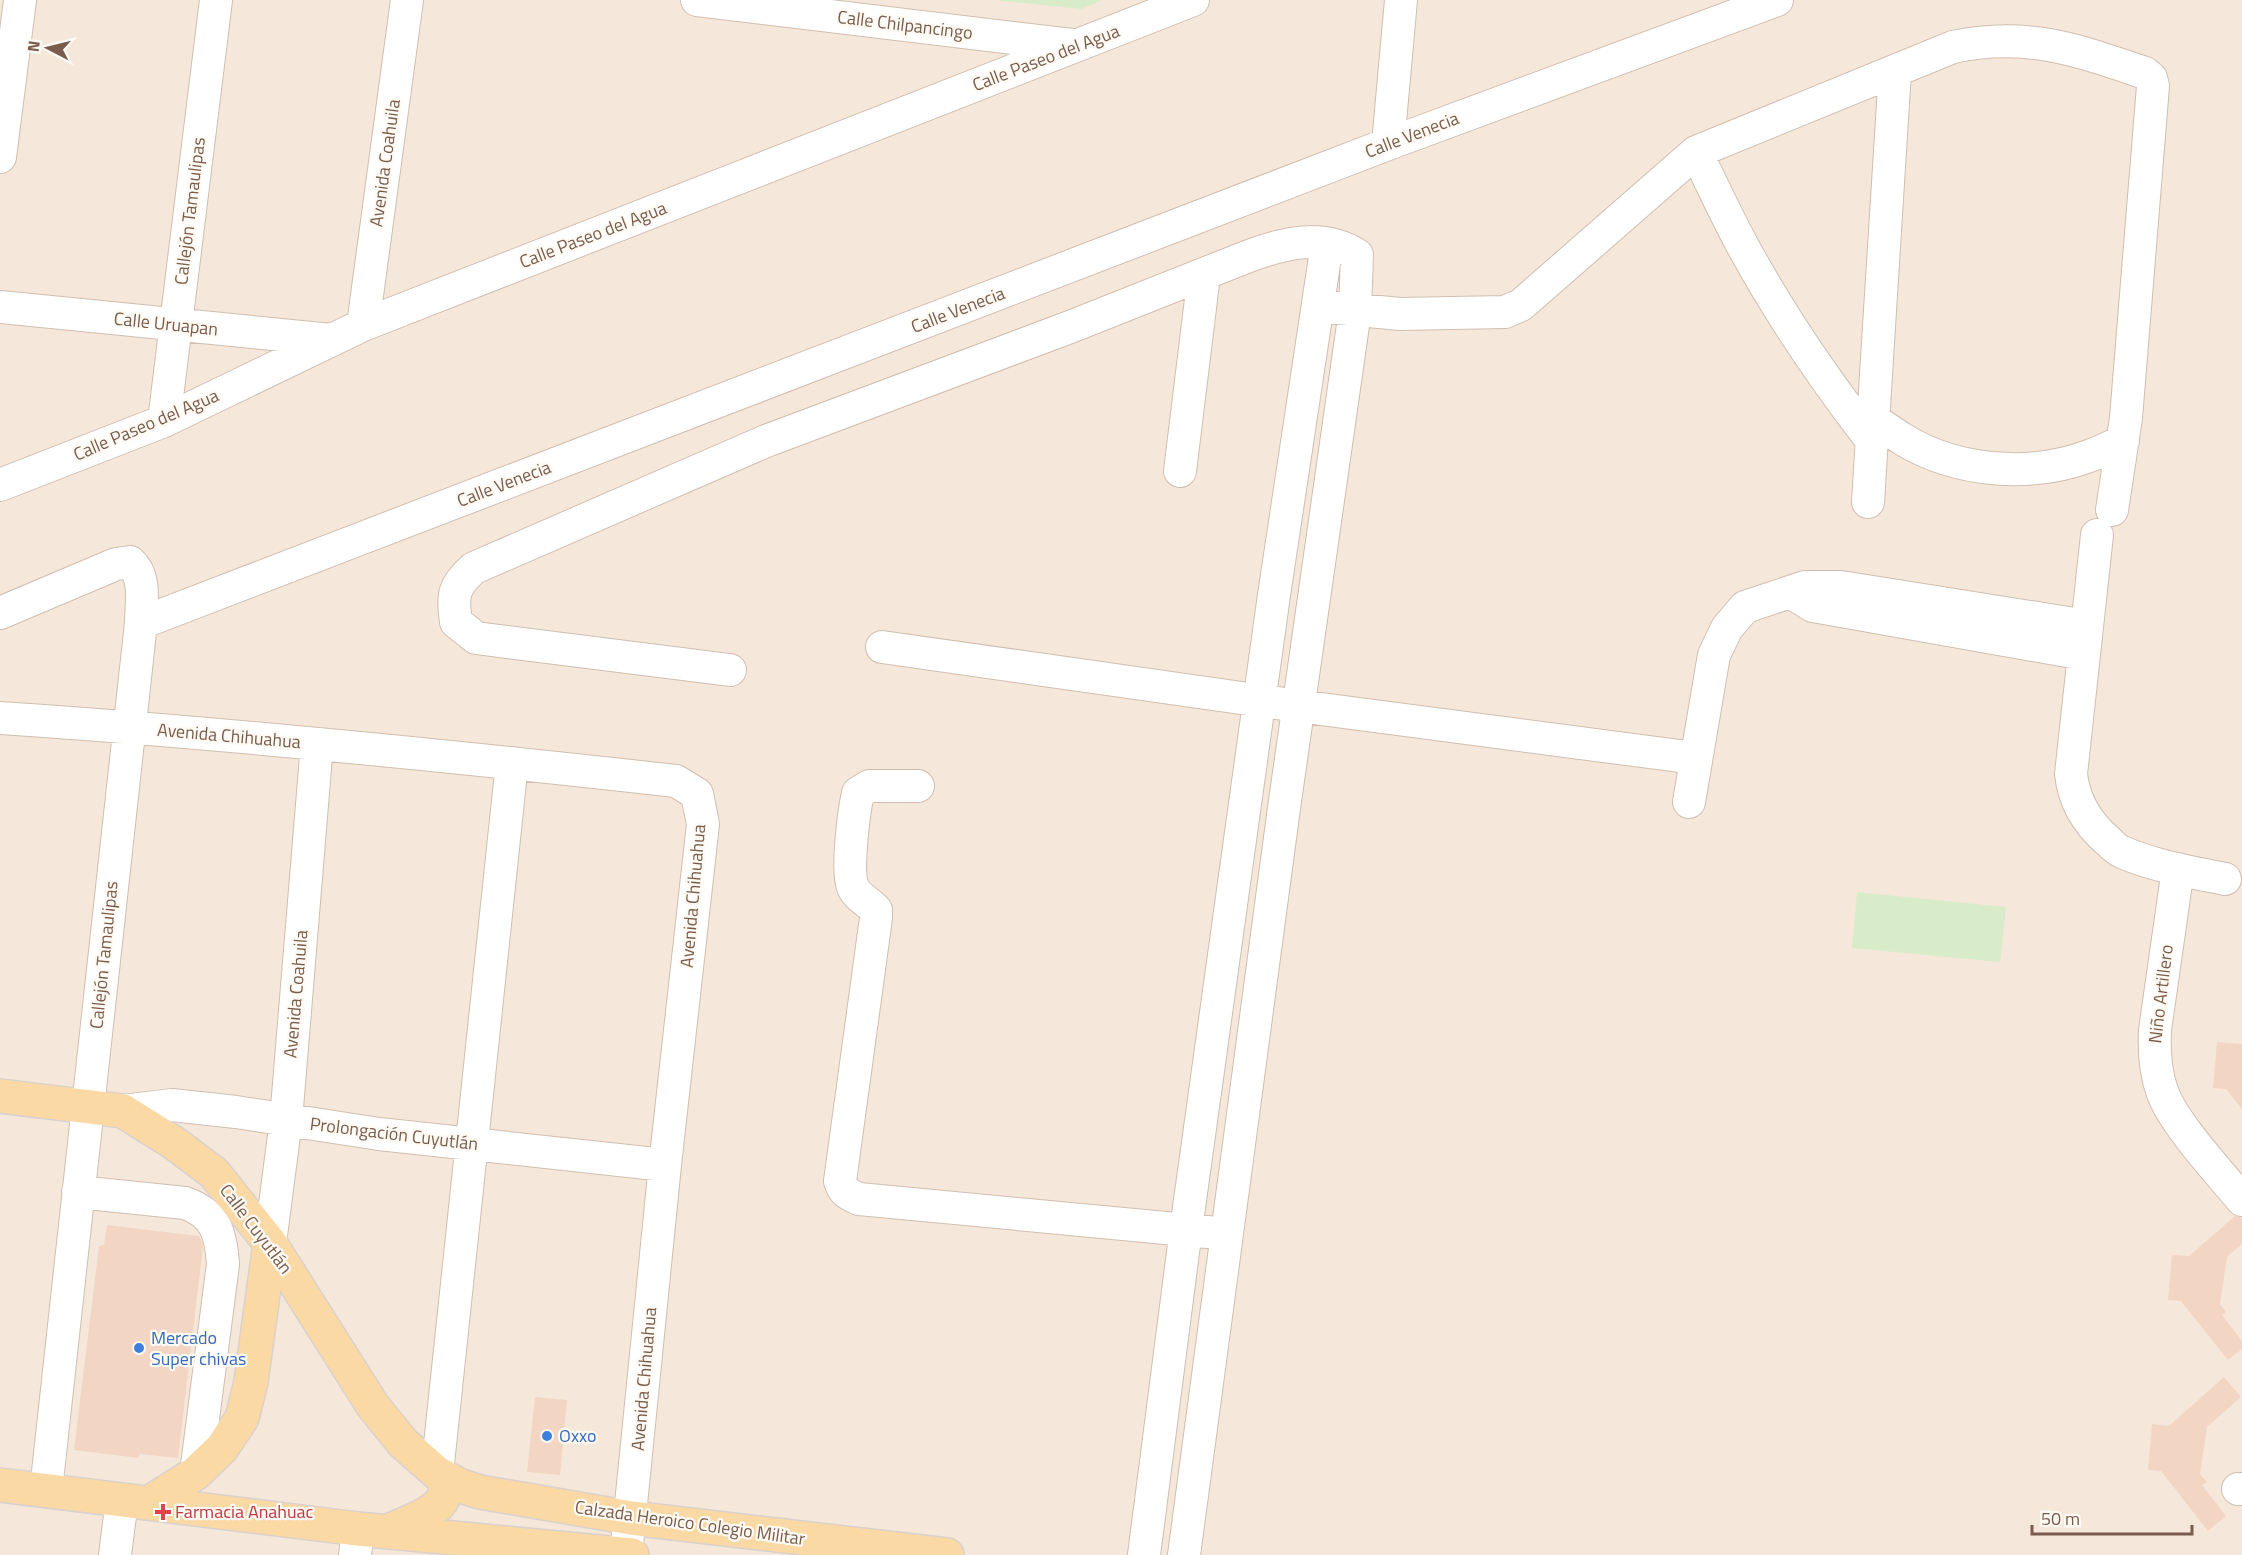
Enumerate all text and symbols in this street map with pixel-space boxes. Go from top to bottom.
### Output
street label: Calle Chilpancingo [836,3,974,46]
street label: Calle Paseo del Agua [968,17,1123,98]
north arrow [18,18,78,78]
text: N [21,39,46,53]
street label: Avenida Coahuila [362,97,407,228]
street label: Calle Venecia [1361,104,1463,165]
street label: Callejón Tamaulipas [167,135,212,286]
street label: Calle Paseo del Agua [515,194,670,275]
street label: Calle Venecia [907,279,1009,340]
street label: Calle Uruapan [113,305,220,342]
street label: Calle Paseo del Agua [69,382,223,467]
street label: Calle Venecia [453,453,555,514]
street label: Avenida Chihuahua [156,716,302,755]
street label: Avenida Chihuahua [673,823,712,969]
street label: Callejón Tamaulipas [82,880,125,1030]
street label: Avenida Coahuila [276,929,315,1059]
street label: Niño Artillero [2141,943,2180,1045]
street label: Prolongación Cuyutlán [308,1110,480,1157]
street label: Calle Cuyutlán [213,1178,299,1279]
street label: Avenida Chihuahua [624,1306,663,1452]
place label: Mercado Super chivas [151,1324,246,1372]
marker: Mercado Super chivas [132,1341,146,1355]
place label: Oxxo [559,1422,596,1449]
marker: Oxxo [540,1429,554,1443]
street label: Calzada Heroico Colegio Militar [573,1493,807,1552]
place label: Farmacia Anahuac [175,1498,314,1525]
scale bar [2032,1498,2192,1536]
marker: Farmacia Anahuac [156,1505,170,1519]
text: 50 m [2041,1505,2080,1532]

